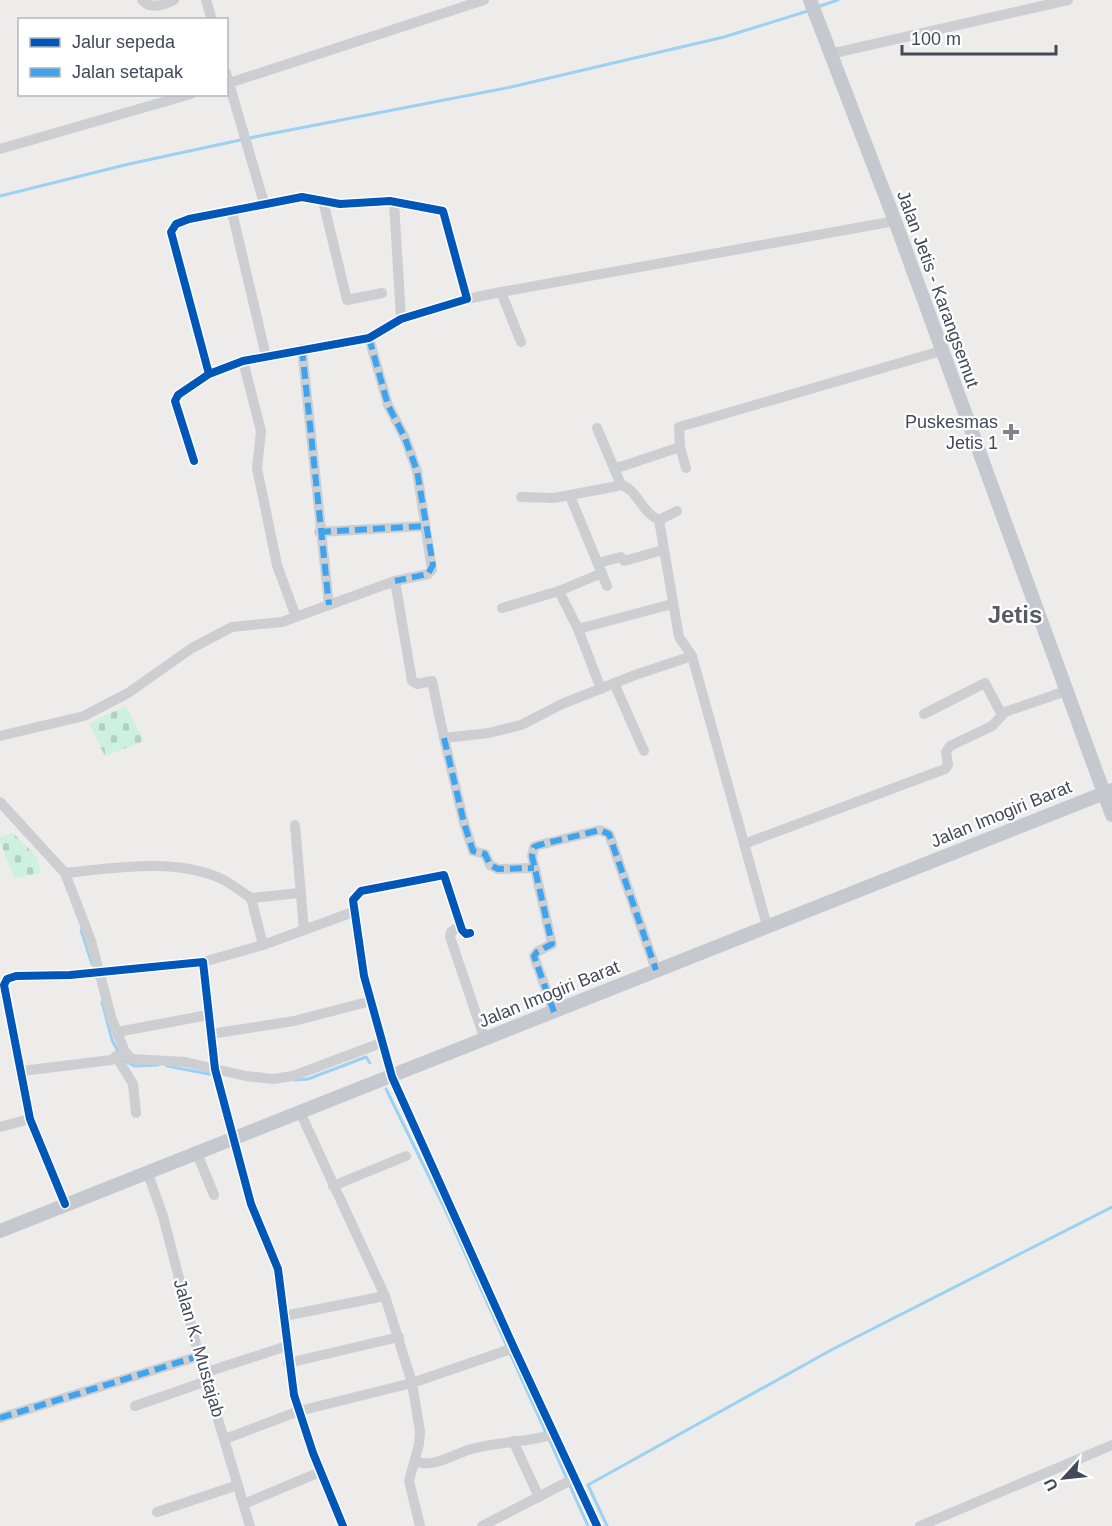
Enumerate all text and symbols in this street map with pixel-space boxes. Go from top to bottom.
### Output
legend [18,18,228,96]
scale bar [902,18,1056,56]
text: 100 m [911,29,961,49]
text: Jalur sepeda [72,32,176,52]
text: Jalan setapak [72,62,184,82]
street label: Jalan Jetis - Karangsemut [893,188,983,390]
place label: Puskesmas Jetis 1 [905,412,998,453]
marker: Puskesmas Jetis 1 [1002,423,1020,441]
district label: Jetis [988,601,1042,628]
street label: Jalan Imogiri Barat [928,777,1074,851]
street label: Jalan Imogiri Barat [476,957,622,1031]
street label: Jalan K. Mustajab [170,1276,228,1420]
north arrow [1034,1448,1094,1508]
text: U [1041,1476,1061,1494]

